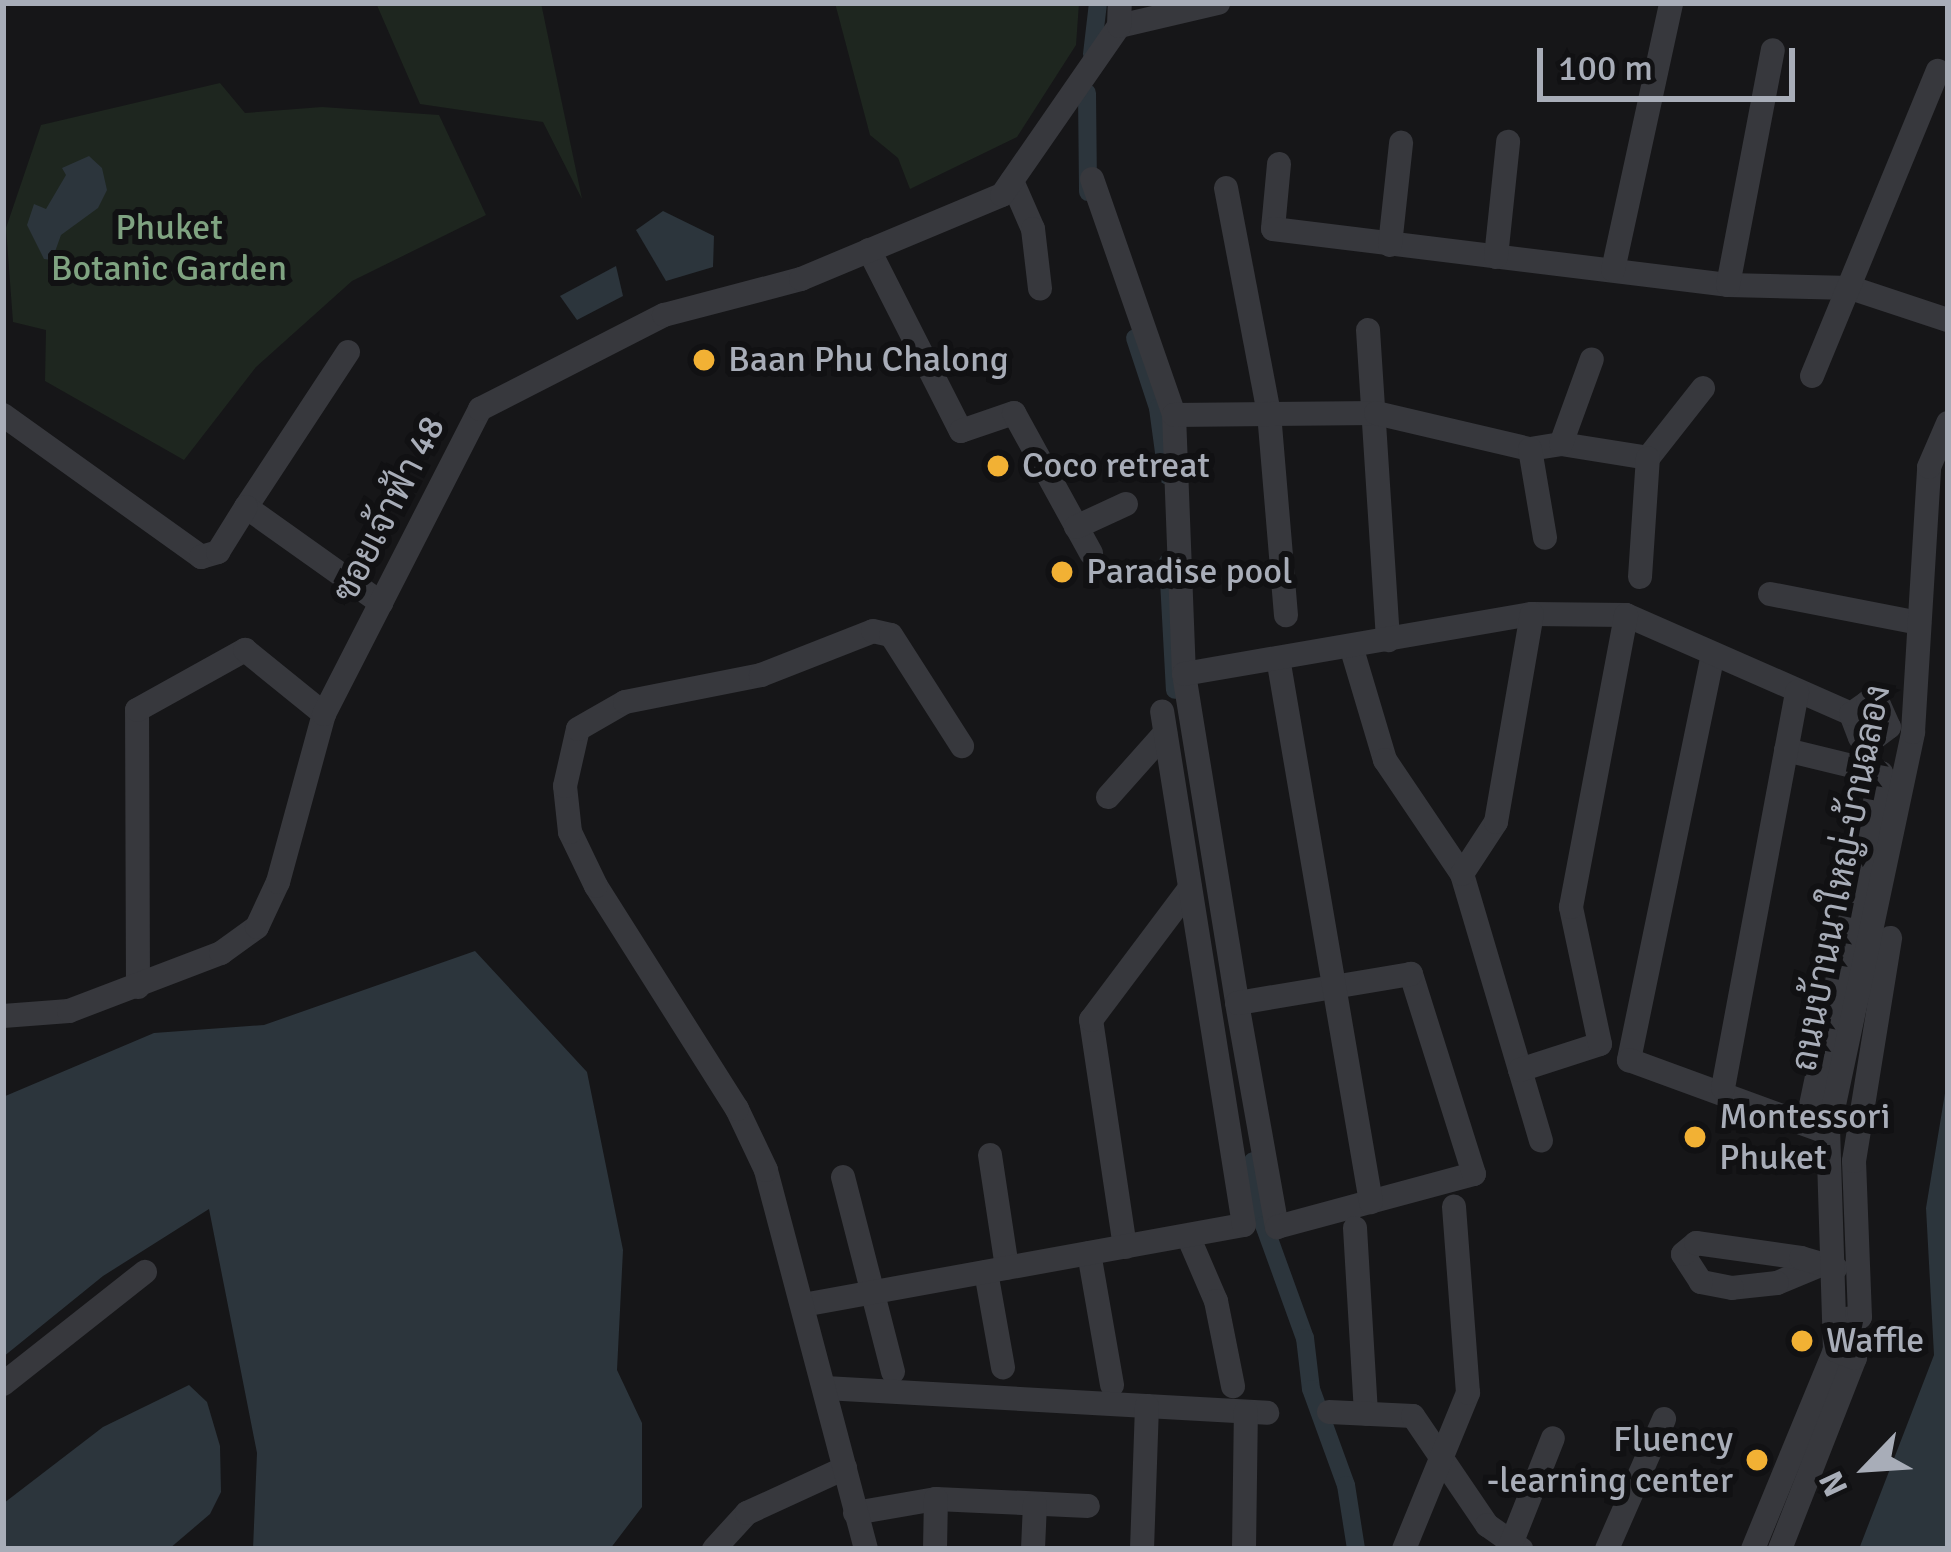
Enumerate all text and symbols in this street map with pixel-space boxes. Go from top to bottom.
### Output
scale bar [1543,24,1801,98]
text: 100 m [1558,46,1653,91]
park label: Phuket Botanic Garden [51,205,287,290]
place label: Baan Phu Chalong [728,338,1009,382]
marker: Baan Phu Chalong [691,347,717,373]
street label: ซอยเจ้าฟ้า 48 [324,409,454,609]
place label: Coco retreat [1022,444,1210,488]
marker: Coco retreat [985,453,1011,479]
place label: Paradise pool [1086,550,1292,594]
marker: Paradise pool [1049,559,1075,585]
street label: ถนนบ้านนาใหญ่-บ้านฉลอง [1782,681,1900,1075]
place label: Montessori Phuket [1719,1094,1891,1179]
marker: Montessori Phuket [1682,1124,1708,1150]
place label: Waffle [1826,1319,1924,1363]
marker: Waffle [1789,1328,1815,1354]
north arrow [1807,1408,1927,1528]
place label: Fluency -learning center [1487,1417,1733,1502]
marker: Fluency -learning center [1744,1447,1770,1473]
text: N [1810,1464,1857,1502]

